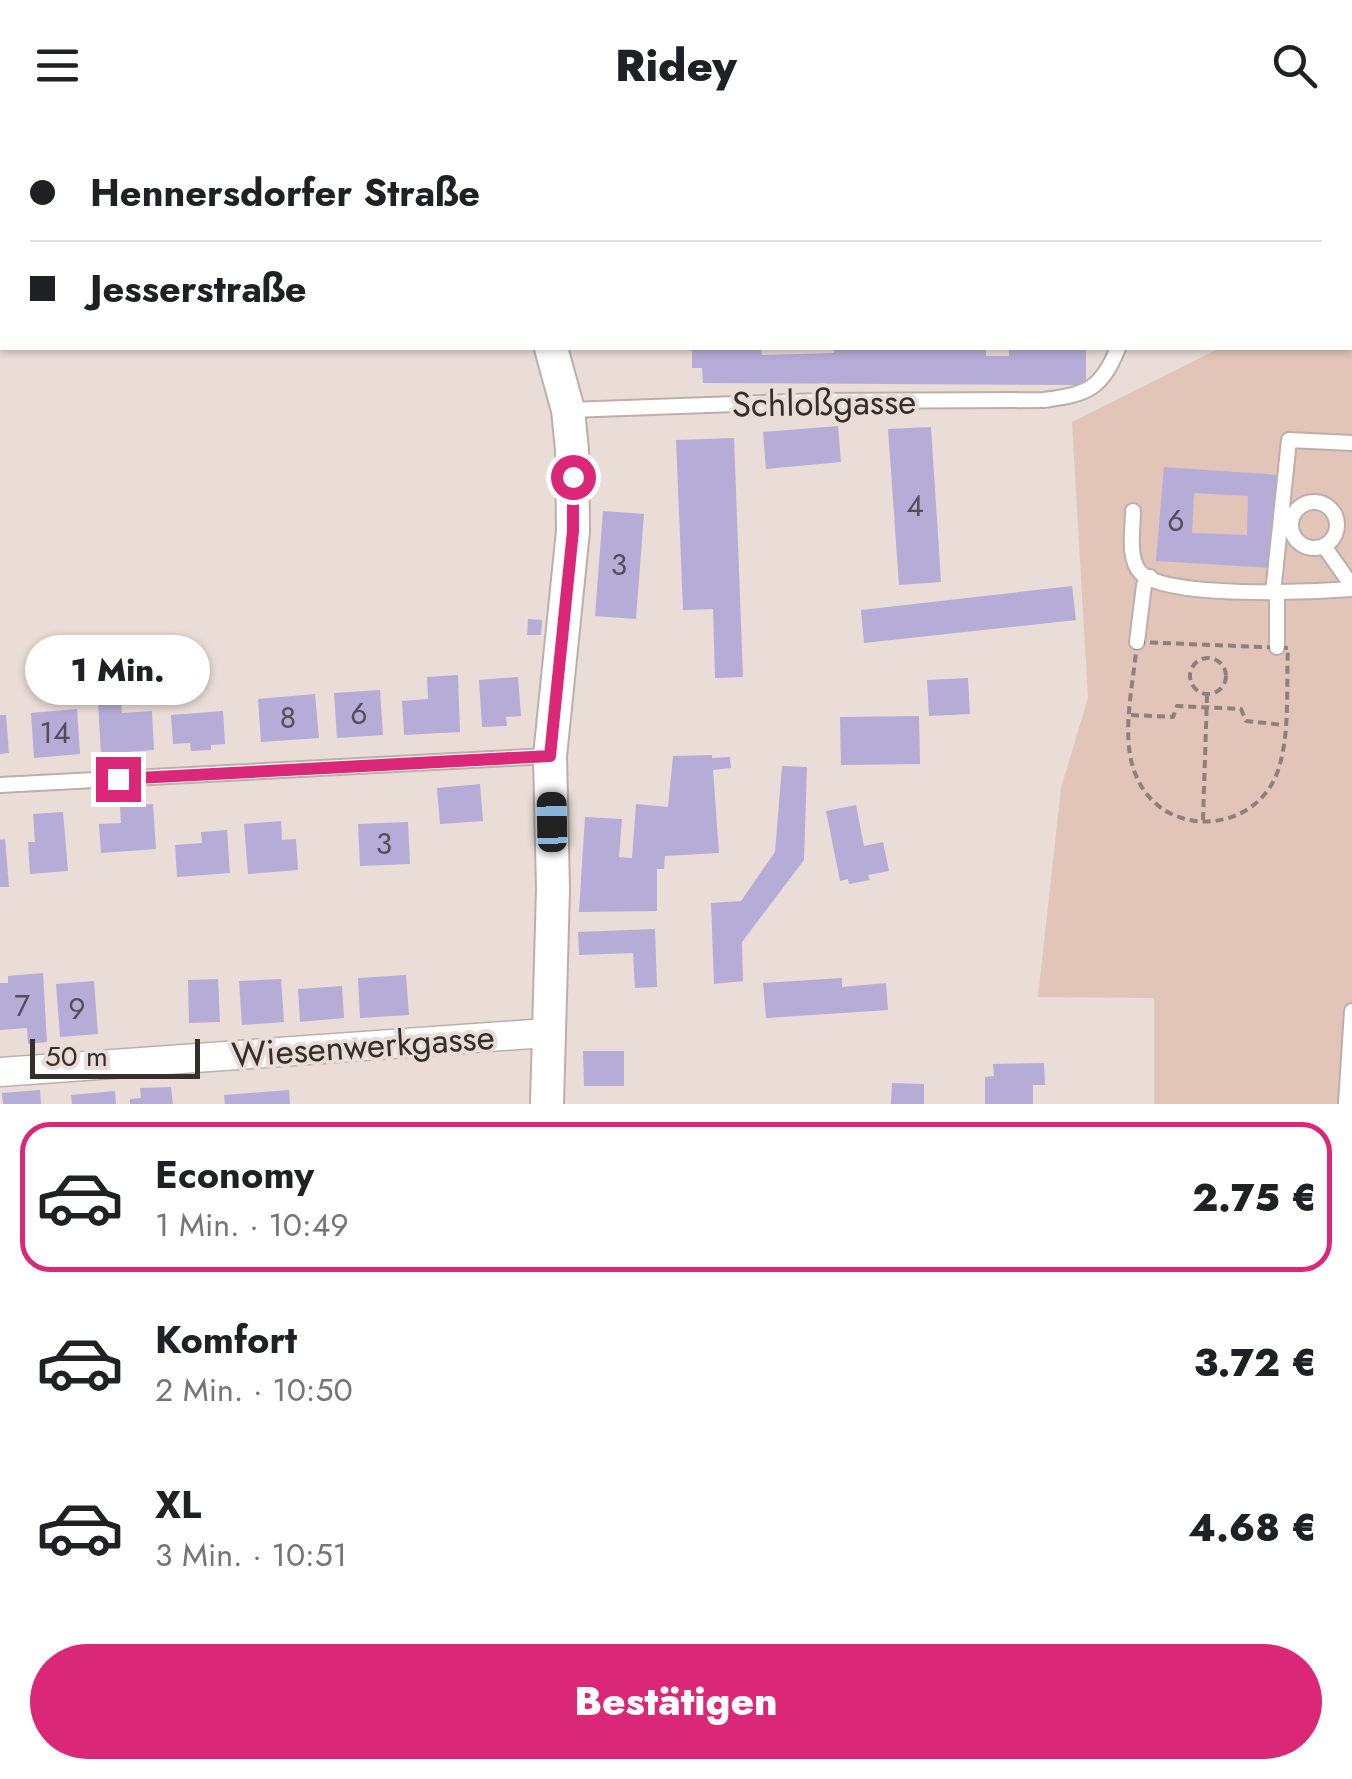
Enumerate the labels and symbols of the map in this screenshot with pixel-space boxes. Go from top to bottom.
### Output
street label: Schloßgasse [731,376,917,430]
route start [551,455,596,500]
house number: 4 [906,484,924,527]
house number: 6 [1167,499,1185,542]
house number: 3 [611,543,627,586]
callout: 1 Min. [26,634,210,704]
house number: 6 [350,692,368,735]
house number: 8 [280,696,296,739]
house number: 14 [40,711,71,754]
route end [96,757,141,802]
car [536,792,568,852]
house number: 3 [376,822,392,865]
house number: 7 [14,984,30,1027]
house number: 9 [68,987,86,1030]
street label: Wiesenwerkgasse [230,1012,496,1080]
scale bar [30,1034,200,1078]

